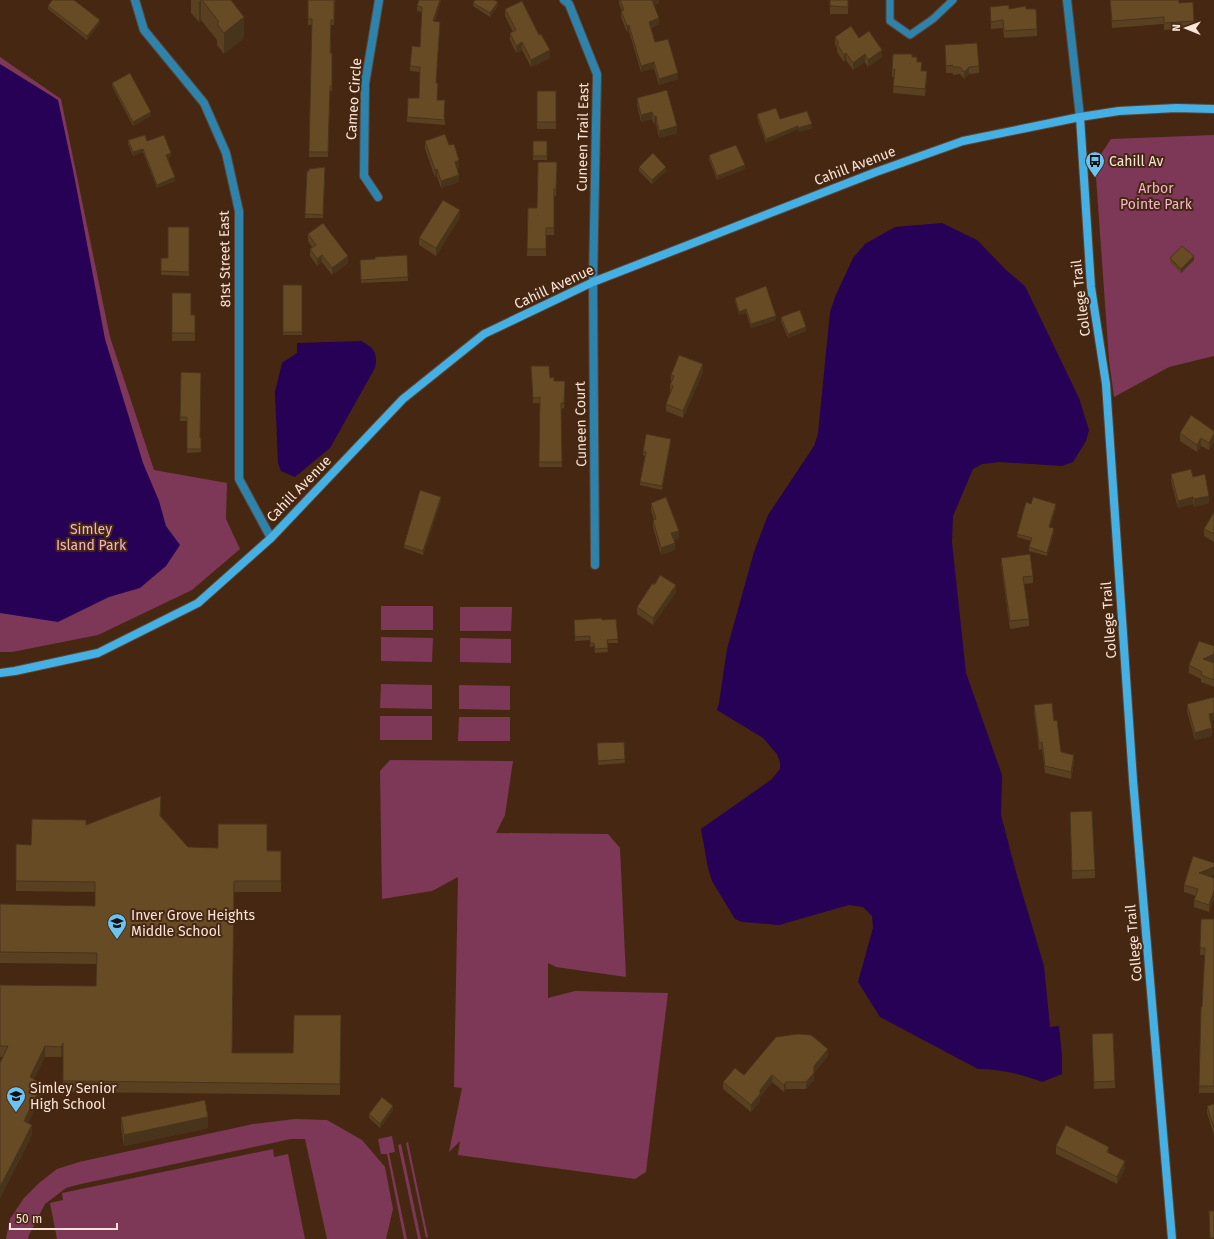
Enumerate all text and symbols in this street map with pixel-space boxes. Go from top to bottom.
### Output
north arrow [1166,8,1206,48]
text: N [1170,24,1183,32]
street label: Cameo Circle [343,58,365,140]
street label: Cuneen Trail East [574,82,592,191]
street label: Cahill Avenue [812,143,898,189]
bus stop icon: Cahill Av [1084,150,1106,178]
place label: Cahill Av [1109,153,1163,170]
park label: Arbor Pointe Park [1120,180,1193,213]
street label: 81st Street East [216,210,234,308]
street label: College Trail [1068,259,1094,337]
street label: Cahill Avenue [512,261,596,313]
street label: Cuneen Court [572,380,590,467]
street label: Cahill Avenue [263,452,335,526]
park label: Simley Island Park [56,521,127,554]
street label: College Trail [1098,581,1120,659]
street label: College Trail [1122,904,1146,982]
place label: Inver Grove Heights Middle School [131,907,256,940]
school or university icon: Inver Grove Heights Middle School [106,912,128,940]
place label: Simley Senior High School [30,1080,117,1113]
school or university icon: Simley Senior High School [5,1085,27,1113]
scale bar [10,1205,117,1231]
text: 50 m [16,1212,42,1226]

